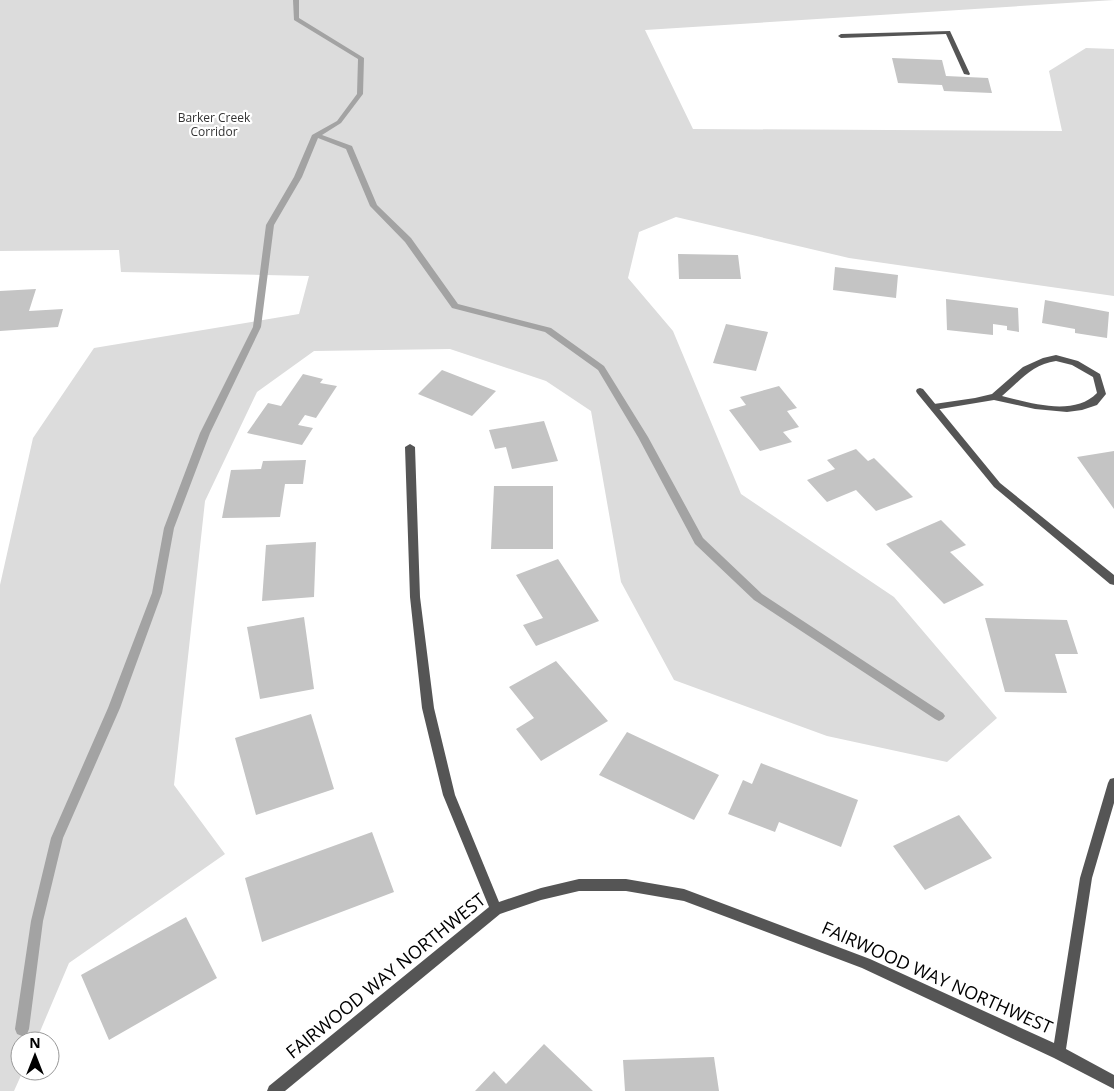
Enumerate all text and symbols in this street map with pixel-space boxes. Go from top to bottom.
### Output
park label: Barker Creek Corridor [178,109,251,140]
street label: FAIRWOOD WAY NORTHWEST [281,887,490,1063]
street label: FAIRWOOD WAY NORTHWEST [818,915,1057,1039]
north arrow [10,1031,60,1081]
text: N [29,1033,41,1052]

